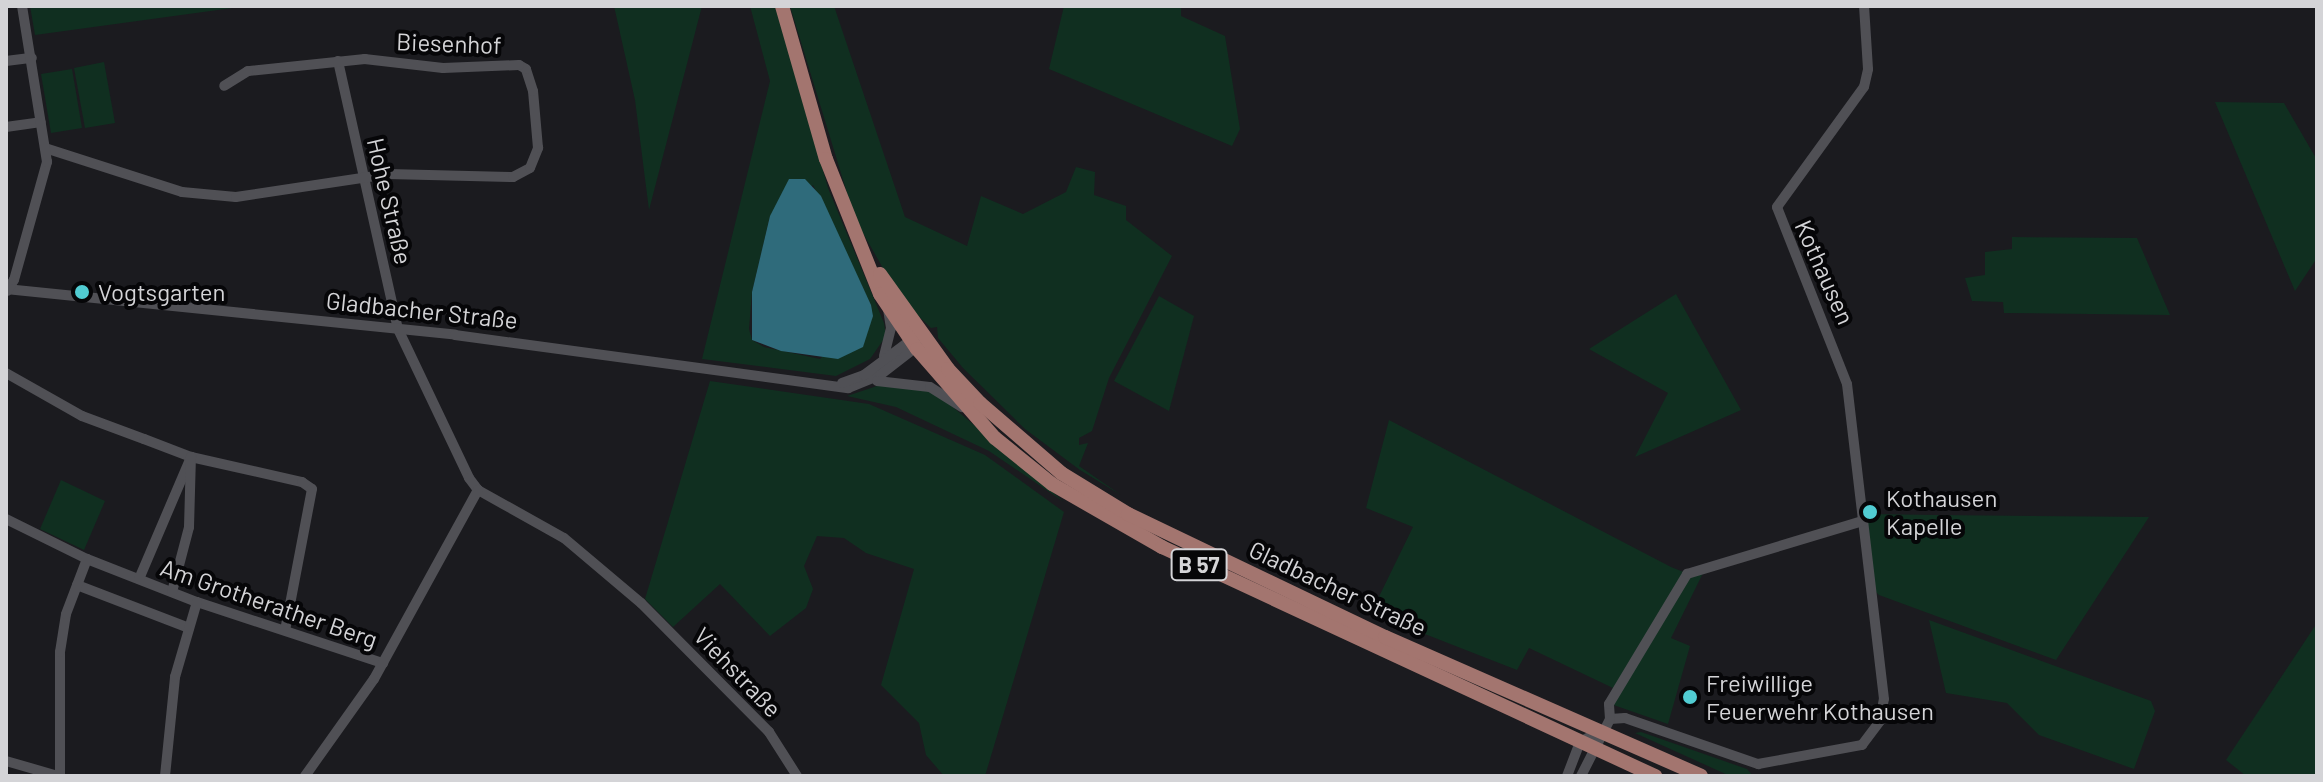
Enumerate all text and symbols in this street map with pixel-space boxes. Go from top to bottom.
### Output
street label: Biesenhof [396,27,502,59]
street label: Hohe Straße [361,135,419,267]
street label: Kothausen [1789,215,1861,329]
place label: Vogtsgarten [98,278,225,306]
marker: Vogtsgarten [73,283,91,301]
street label: Gladbacher Straße [325,286,519,334]
place label: Kothausen Kapelle [1886,484,1997,540]
marker: Kothausen Kapelle [1861,503,1879,521]
street label: Gladbacher Straße [1245,534,1431,642]
road number: B 57 [1169,547,1229,583]
street label: Am Grotherather Berg [157,552,381,654]
street label: Viehstraße [688,621,788,723]
place label: Freiwillige Feuerwehr Kothausen [1706,669,1934,725]
marker: Freiwillige Feuerwehr Kothausen [1681,688,1699,706]

